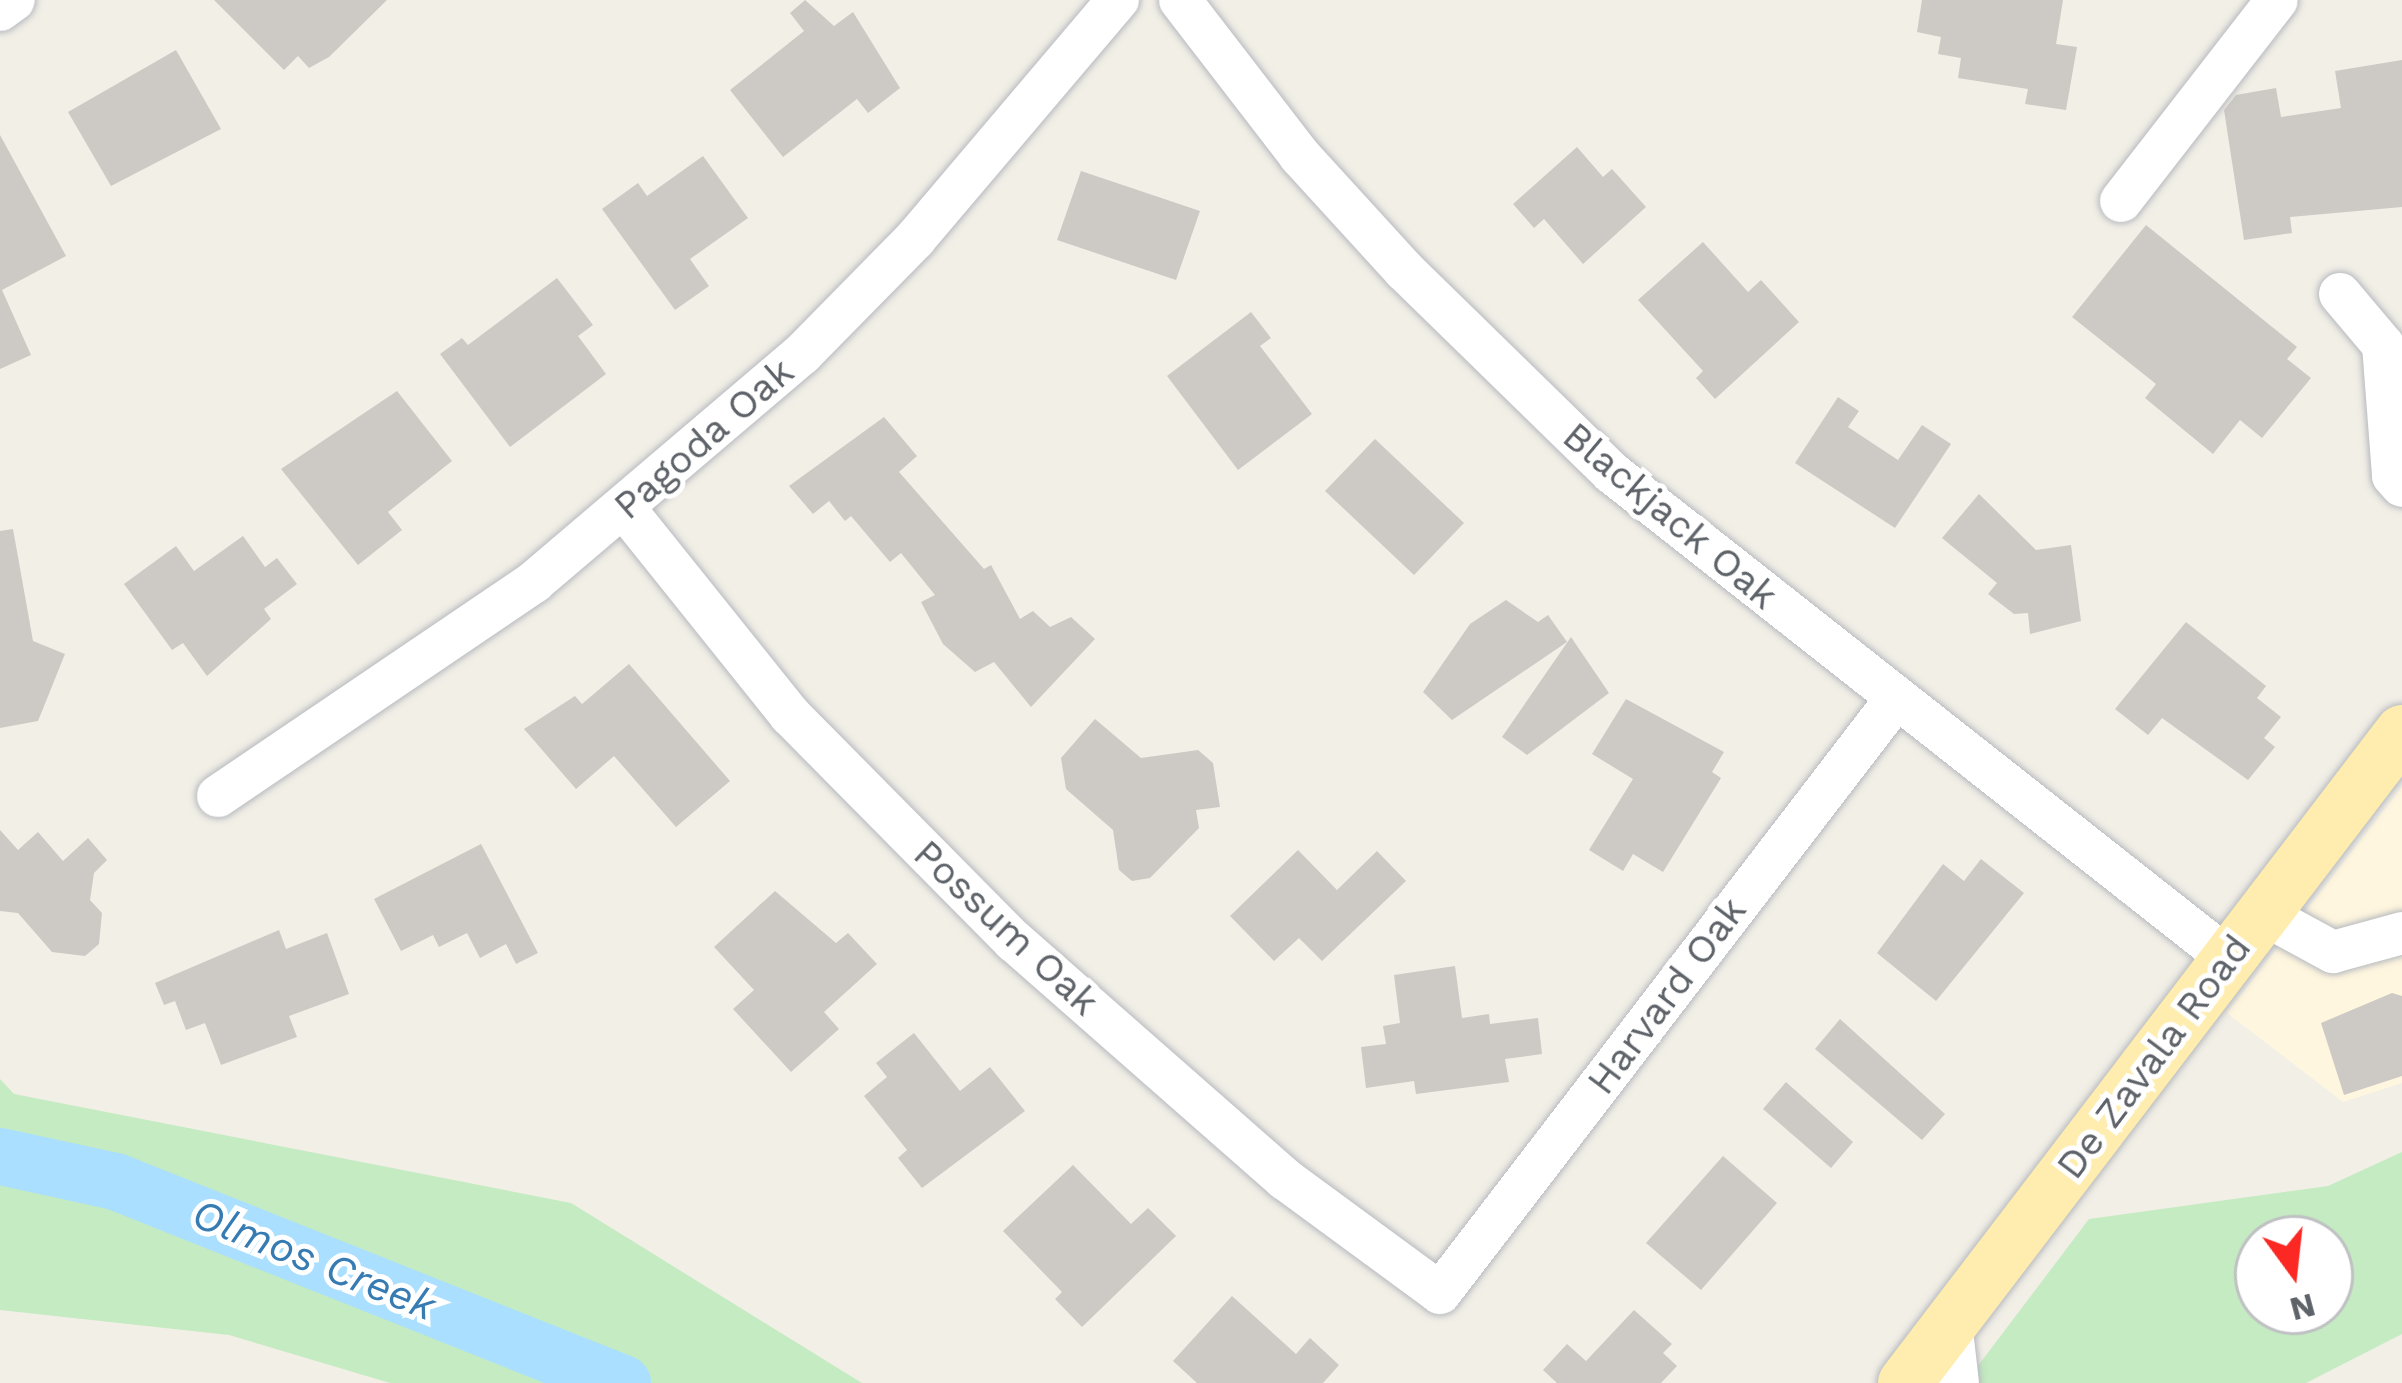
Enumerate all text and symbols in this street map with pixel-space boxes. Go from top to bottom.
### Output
street label: Pagoda Oak [604,348,804,530]
street label: Blackjack Oak [1553,412,1787,620]
street label: Possum Oak [904,830,1108,1026]
street label: Harvard Oak [1578,888,1756,1104]
street label: De Zavala Road [2047,925,2261,1189]
water label: Olmos Creek [185,1188,443,1332]
north arrow [2234,1215,2354,1335]
text: N [2286,1285,2320,1329]

